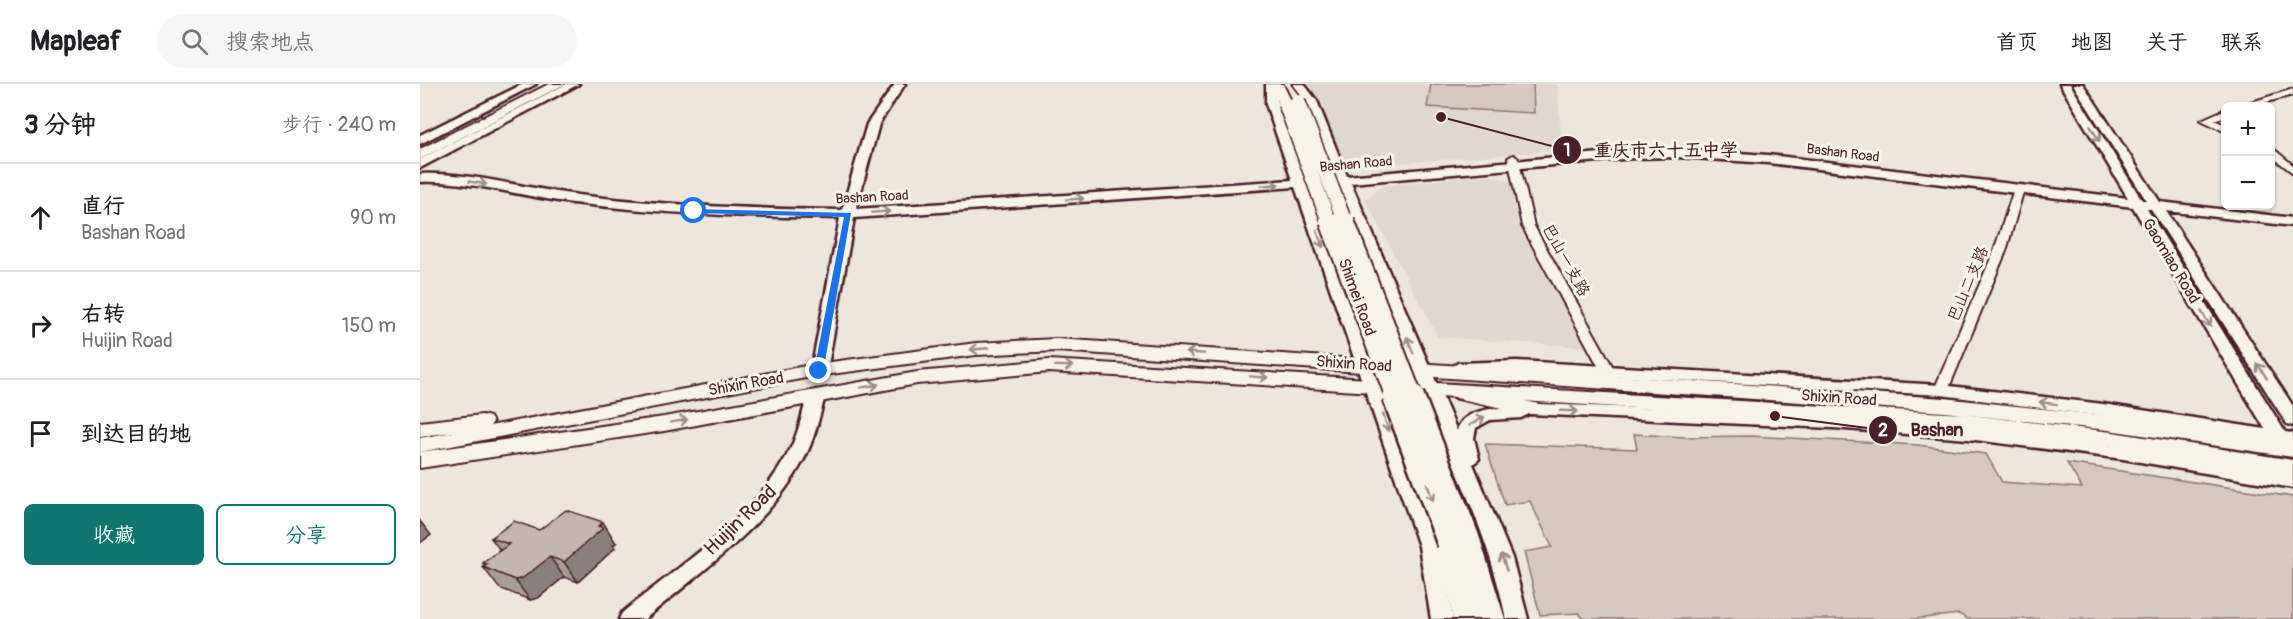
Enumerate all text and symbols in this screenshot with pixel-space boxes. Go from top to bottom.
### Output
search box [157,14,577,68]
text: Mapleaf [30,24,121,59]
icon: search [178,25,211,58]
text: 搜索地点 [226,28,314,56]
text: 首页 [1996,29,2038,56]
text: 地图 [2071,29,2113,56]
text: 关于 [2146,29,2188,56]
text: 联系 [2221,29,2263,56]
map controls [2221,102,2275,210]
button: + [2221,102,2275,156]
text: 3 分钟 [24,109,96,141]
text: 步行 · 240 m [282,112,396,137]
one-way arrow [2089,125,2101,142]
callout: 重庆市六十五中学 [1552,132,1750,168]
text: 1 [1563,139,1571,162]
text: 重庆市六十五中学 [1594,139,1738,162]
street label: Bashan Road [1806,140,1881,166]
street label: Bashan Road [1319,152,1393,176]
button: − [2221,156,2275,210]
one-way arrow [468,178,487,189]
one-way arrow [1259,180,1279,191]
street label: Bashan Road [835,187,909,207]
text: 直行 [81,192,125,220]
one-way arrow [1065,193,1085,204]
route start [680,197,706,223]
icon: ahead [24,201,57,234]
text: 90 m [350,205,396,230]
one-way arrow [870,206,890,217]
street label: Gaomiao Road [2138,215,2204,307]
text: Bashan Road [81,220,186,245]
street label: 巴山一支路 [1538,220,1594,300]
one-way arrow [1316,229,1327,248]
street label: 巴山二支路 [1943,243,1993,325]
street label: Shimei Road [1334,256,1380,338]
text: 右转 [81,300,125,328]
icon: right [24,309,57,342]
one-way arrow [2201,310,2213,327]
text: 150 m [342,313,396,338]
text: Huijin Road [81,328,173,353]
one-way arrow [1404,336,1415,354]
one-way arrow [970,344,990,355]
one-way arrow [1185,347,1205,358]
street label: Shixin Road [1315,351,1393,377]
route end [805,357,831,383]
one-way arrow [1053,360,1073,372]
one-way arrow [2255,363,2267,380]
street label: Shixin Road [707,368,785,400]
one-way arrow [1248,372,1268,383]
one-way arrow [860,380,880,391]
street label: Shixin Road [1800,385,1878,411]
one-way arrow [2039,397,2059,408]
one-way arrow [1558,406,1578,417]
callout: Bashan [1868,412,1976,448]
one-way arrow [1381,413,1392,432]
one-way arrow [1468,414,1485,426]
one-way arrow [668,415,688,426]
icon: arrive [24,417,57,450]
text: 2 [1878,419,1888,442]
text: Bashan [1910,419,1964,442]
text: 到达目的地 [81,420,191,448]
street label: Huijin Road [698,479,782,561]
one-way arrow [1425,482,1436,501]
button: 收藏 [24,504,204,565]
button: 分享 [216,504,396,565]
one-way arrow [1498,553,1509,572]

